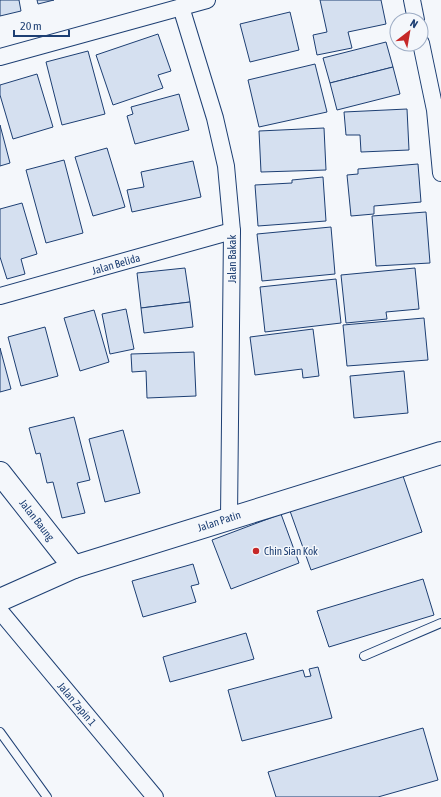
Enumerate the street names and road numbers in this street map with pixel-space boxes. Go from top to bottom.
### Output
street label: Jalan Bakak [226,235,238,283]
street label: Jalan Belida [91,251,141,277]
street label: Jalan Baung [17,497,57,543]
street label: Jalan Patin [196,508,242,534]
street label: Jalan Zapin 1 [55,680,99,728]

